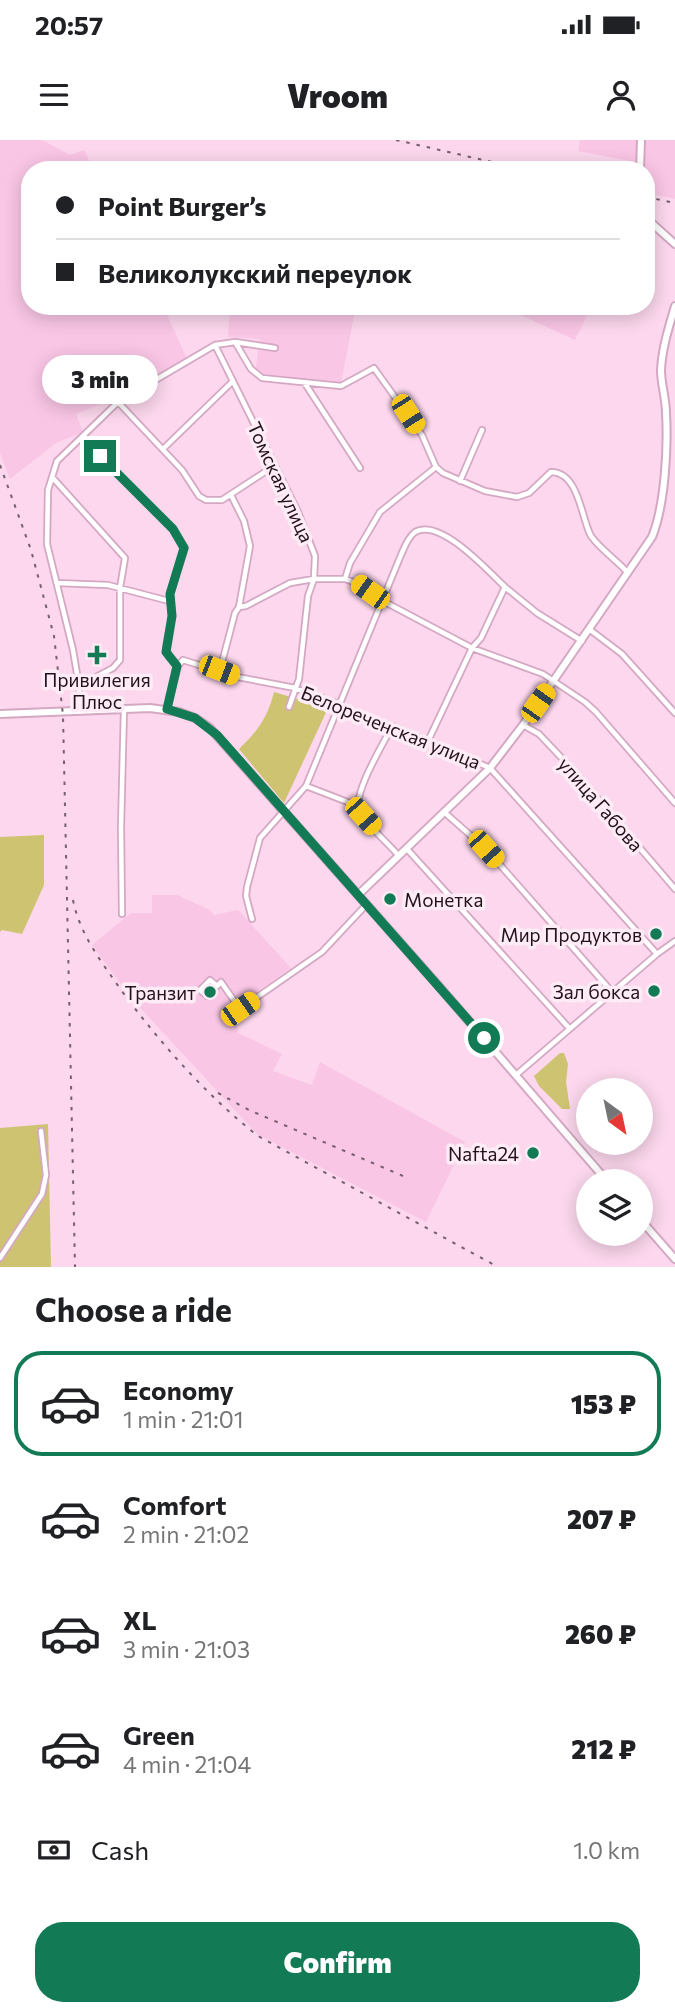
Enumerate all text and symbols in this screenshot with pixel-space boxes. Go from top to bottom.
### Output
text: 20:57 [35,9,103,40]
text: Vroom [287,75,388,115]
icon: menu [35,76,73,114]
icon: person [602,76,640,114]
text: Point Burger’s [98,190,266,221]
text: Великолукский переулок [98,257,412,288]
callout: 3 min [42,355,158,404]
text: 3 min [71,365,129,393]
car [388,391,429,437]
street label: Томская улица [243,418,319,546]
route end [84,440,116,472]
car [347,571,394,613]
marker: Привилегия Плюс [87,645,107,665]
car [196,653,243,687]
place label: Привилегия Плюс [43,668,151,713]
car [518,680,559,726]
street label: Белореченская улица [298,681,484,773]
street label: улица Габова [554,752,648,856]
car [342,793,385,839]
car [465,826,508,872]
place label: Монетка [404,888,483,911]
marker: Монетка [382,891,398,907]
place label: Мир Продуктов [500,923,642,946]
marker: Мир Продуктов [648,926,664,942]
place label: Зал бокса [553,980,640,1003]
place label: Транзит [125,981,196,1004]
marker: Зал бокса [646,983,662,999]
marker: Транзит [202,984,218,1000]
car [217,988,264,1030]
route start [468,1022,500,1054]
north arrow [576,1078,653,1155]
map controls [576,1078,653,1246]
place label: Nafta24 [448,1142,519,1165]
marker: Nafta24 [525,1145,541,1161]
button: layers [576,1169,653,1246]
text: Choose a ride [35,1289,232,1329]
icon: car [39,1372,102,1435]
text: Economy [123,1374,234,1405]
text: 153 ₽ [571,1388,636,1419]
text: 1 min · 21:01 [123,1405,243,1433]
icon: car [39,1487,102,1550]
text: Comfort [123,1489,226,1520]
text: 207 ₽ [567,1503,636,1534]
text: 2 min · 21:02 [123,1520,249,1548]
icon: car [39,1602,102,1665]
text: XL [123,1604,157,1635]
text: 260 ₽ [565,1618,636,1649]
text: 3 min · 21:03 [123,1635,250,1663]
icon: car [39,1717,102,1780]
text: Green [123,1719,195,1750]
text: 212 ₽ [571,1733,636,1764]
text: 4 min · 21:04 [123,1750,251,1778]
icon: cash [35,1831,73,1869]
text: Cash [91,1834,149,1865]
text: 1.0 km [573,1836,640,1864]
button: Confirm [35,1922,640,2002]

